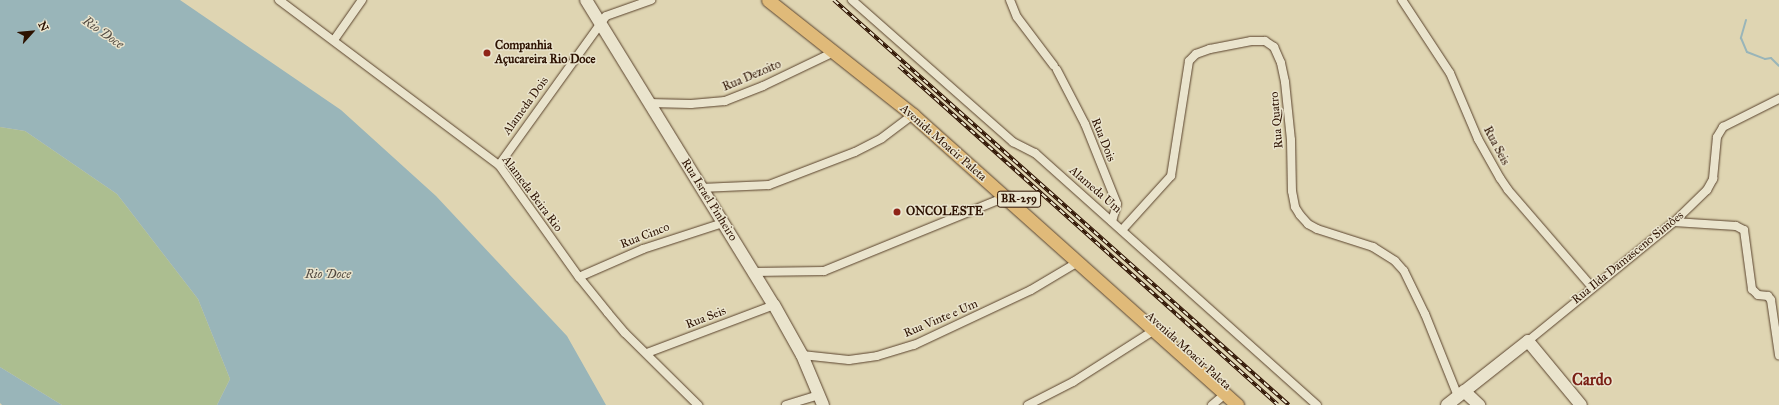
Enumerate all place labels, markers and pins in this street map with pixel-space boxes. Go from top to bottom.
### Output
place label: Companhia Açucareira Rio Doce [495,39,596,67]
marker: Companhia Açucareira Rio Doce [482,48,492,58]
place label: ONCOLESTE [906,205,983,219]
marker: ONCOLESTE [891,206,903,218]

